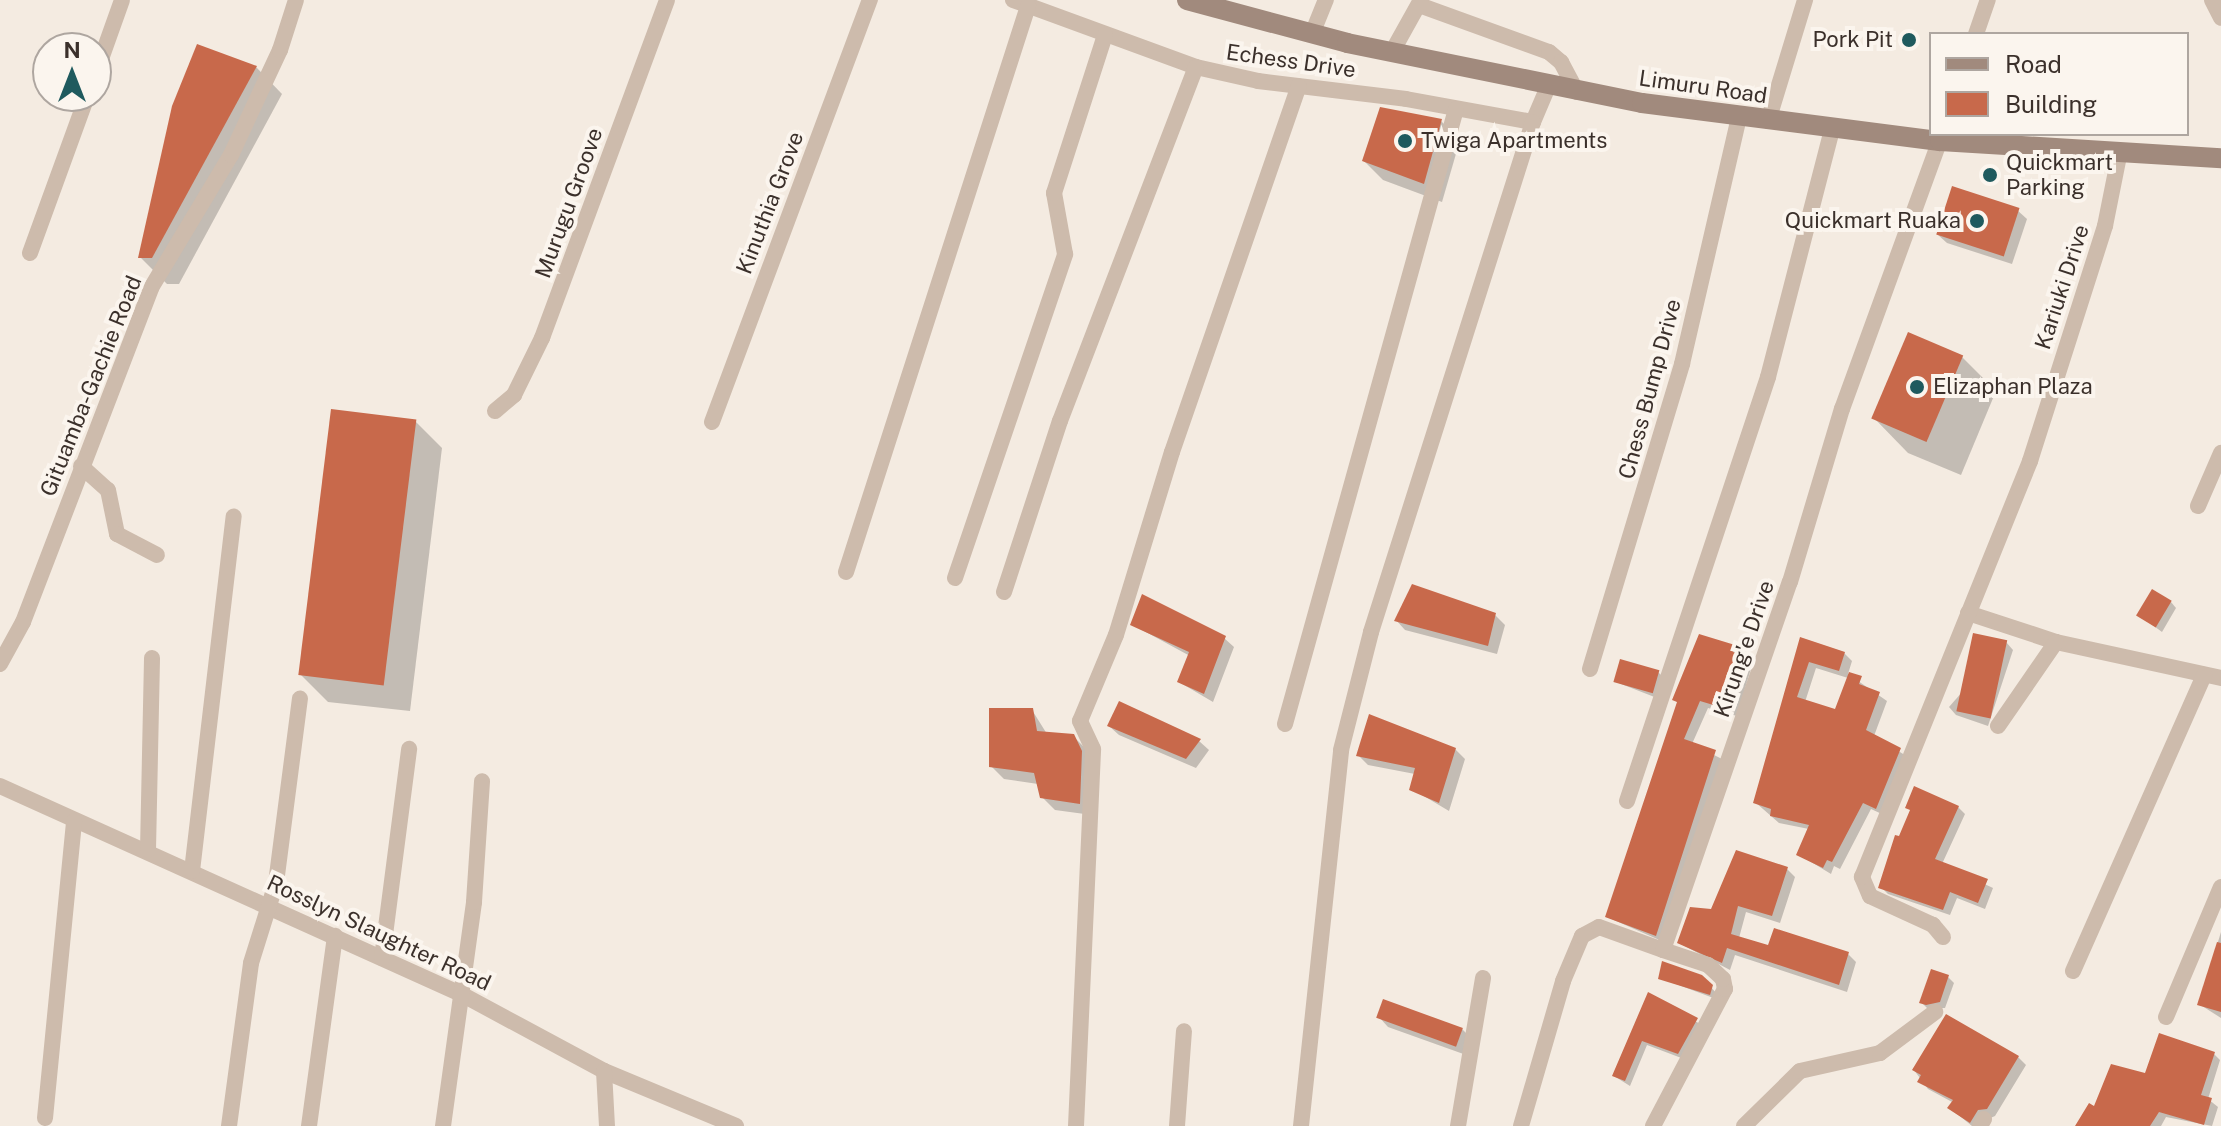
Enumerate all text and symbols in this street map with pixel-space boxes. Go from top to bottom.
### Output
place label: Pork Pit [1812,27,1893,53]
marker: Pork Pit [1900,31,1918,49]
north arrow [32,32,112,112]
legend [1929,32,2189,136]
text: N [63,37,81,63]
street label: Echess Drive [1224,39,1358,83]
text: Road [2005,50,2062,78]
street label: Limuru Road [1637,65,1769,109]
text: Building [2005,90,2097,118]
street label: Murugu Groove [530,124,608,282]
street label: Kinuthia Grove [731,128,809,278]
place label: Twiga Apartments [1421,128,1608,154]
marker: Twiga Apartments [1396,132,1414,150]
place label: Quickmart Parking [2006,149,2113,200]
marker: Quickmart Parking [1981,166,1999,184]
place label: Quickmart Ruaka [1785,208,1961,234]
marker: Quickmart Ruaka [1968,212,1986,230]
street label: Kariuki Drive [2029,221,2095,353]
street label: Gituamba-Gachie Road [35,272,147,500]
street label: Chess Bump Drive [1613,296,1687,482]
place label: Elizaphan Plaza [1933,374,2093,400]
marker: Elizaphan Plaza [1908,378,1926,396]
street label: Kirung'e Drive [1708,577,1780,721]
street label: Rosslyn Slaughter Road [263,869,495,997]

